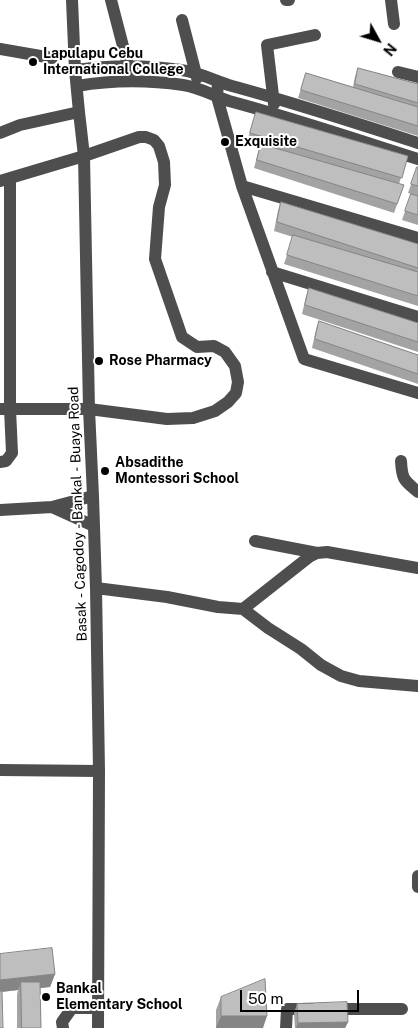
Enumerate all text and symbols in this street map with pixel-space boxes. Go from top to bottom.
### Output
north arrow [353,15,403,65]
text: N [380,40,399,59]
place label: Lapulapu Cebu International College [43,46,184,78]
marker: Lapulapu Cebu International College [27,56,39,68]
place label: Exquisite [235,134,297,150]
marker: Exquisite [219,136,231,148]
place label: Rose Pharmacy [109,353,212,369]
marker: Rose Pharmacy [93,355,105,367]
street label: Basak - Cagodoy - Bankal - Buaya Road [65,386,91,642]
place label: Absadithe Montessori School [115,455,239,488]
marker: Absadithe Montessori School [99,465,111,477]
scale bar [243,980,362,1012]
place label: Bankal Elementary School [56,981,183,1014]
text: 50 m [248,990,283,1007]
marker: Bankal Elementary School [40,991,52,1003]

